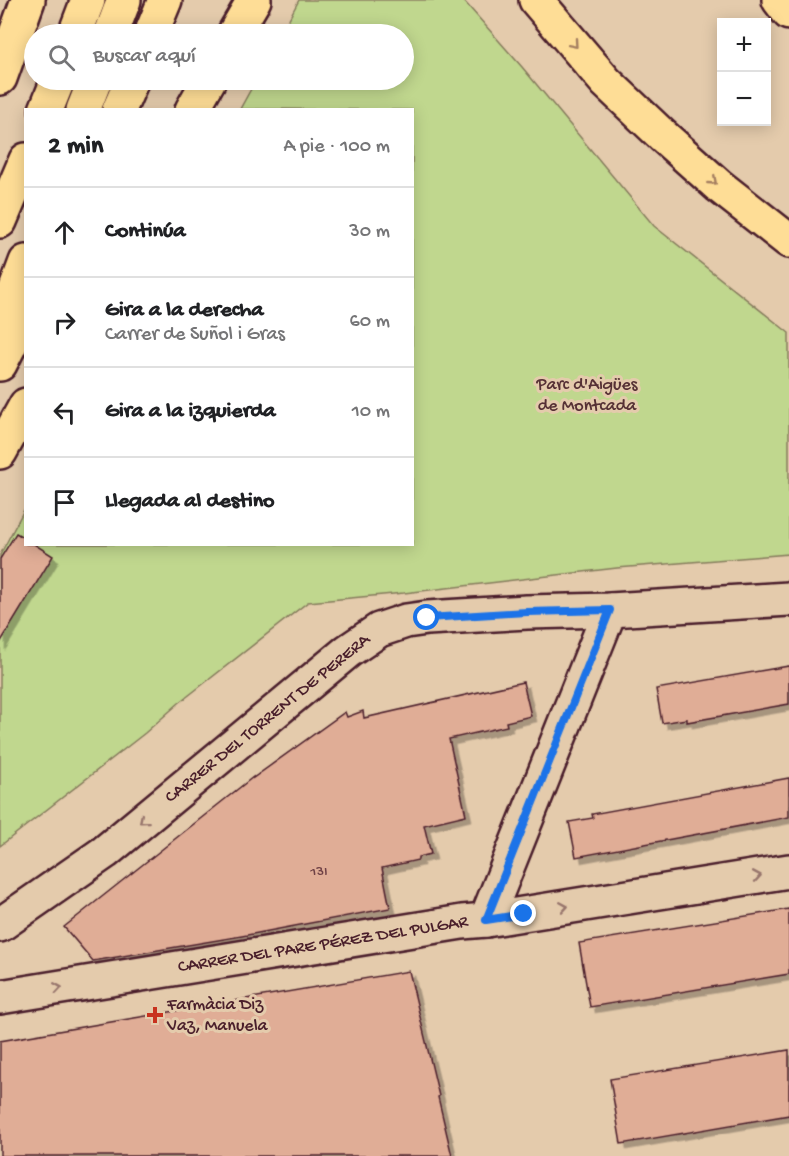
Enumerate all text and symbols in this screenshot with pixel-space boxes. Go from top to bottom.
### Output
map controls [717,18,771,126]
button: + [717,18,771,72]
search box [24,24,414,90]
one-way arrow [567,37,578,48]
icon: search [45,41,78,74]
text: Buscar aquí [93,44,196,70]
button: − [717,72,771,126]
text: 2 min [48,132,103,163]
text: A pie · 100 m [283,136,390,159]
one-way arrow [706,174,717,185]
icon: ahead [48,216,81,249]
text: Continúa [105,219,186,245]
text: 30 m [349,221,390,244]
text: Gira a la derecha [105,298,263,324]
icon: right [48,306,81,339]
text: 60 m [350,311,390,334]
text: Carrer de Suñol i Gras [105,324,285,347]
park label: Parc d'Aigües de Montcada [536,375,639,417]
icon: left [48,396,81,429]
text: Gira a la izquierda [105,399,276,425]
text: 10 m [352,401,390,424]
icon: arrive [48,486,81,519]
text: Llegada al destino [105,489,275,515]
route start [413,604,439,630]
street label: CARRER DEL TORRENT DE PERERA [161,629,376,808]
one-way arrow [139,813,150,824]
house number: 13I [309,863,328,881]
one-way arrow [752,870,762,883]
route end [510,900,536,926]
one-way arrow [560,901,569,913]
street label: CARRER DEL PARE PÉREZ DEL PULGAR [177,912,470,978]
one-way arrow [53,982,62,994]
place label: Farmàcia Diz Vaz, Manuela [166,995,269,1037]
marker: Farmàcia Diz Vaz, Manuela [148,1008,162,1022]

